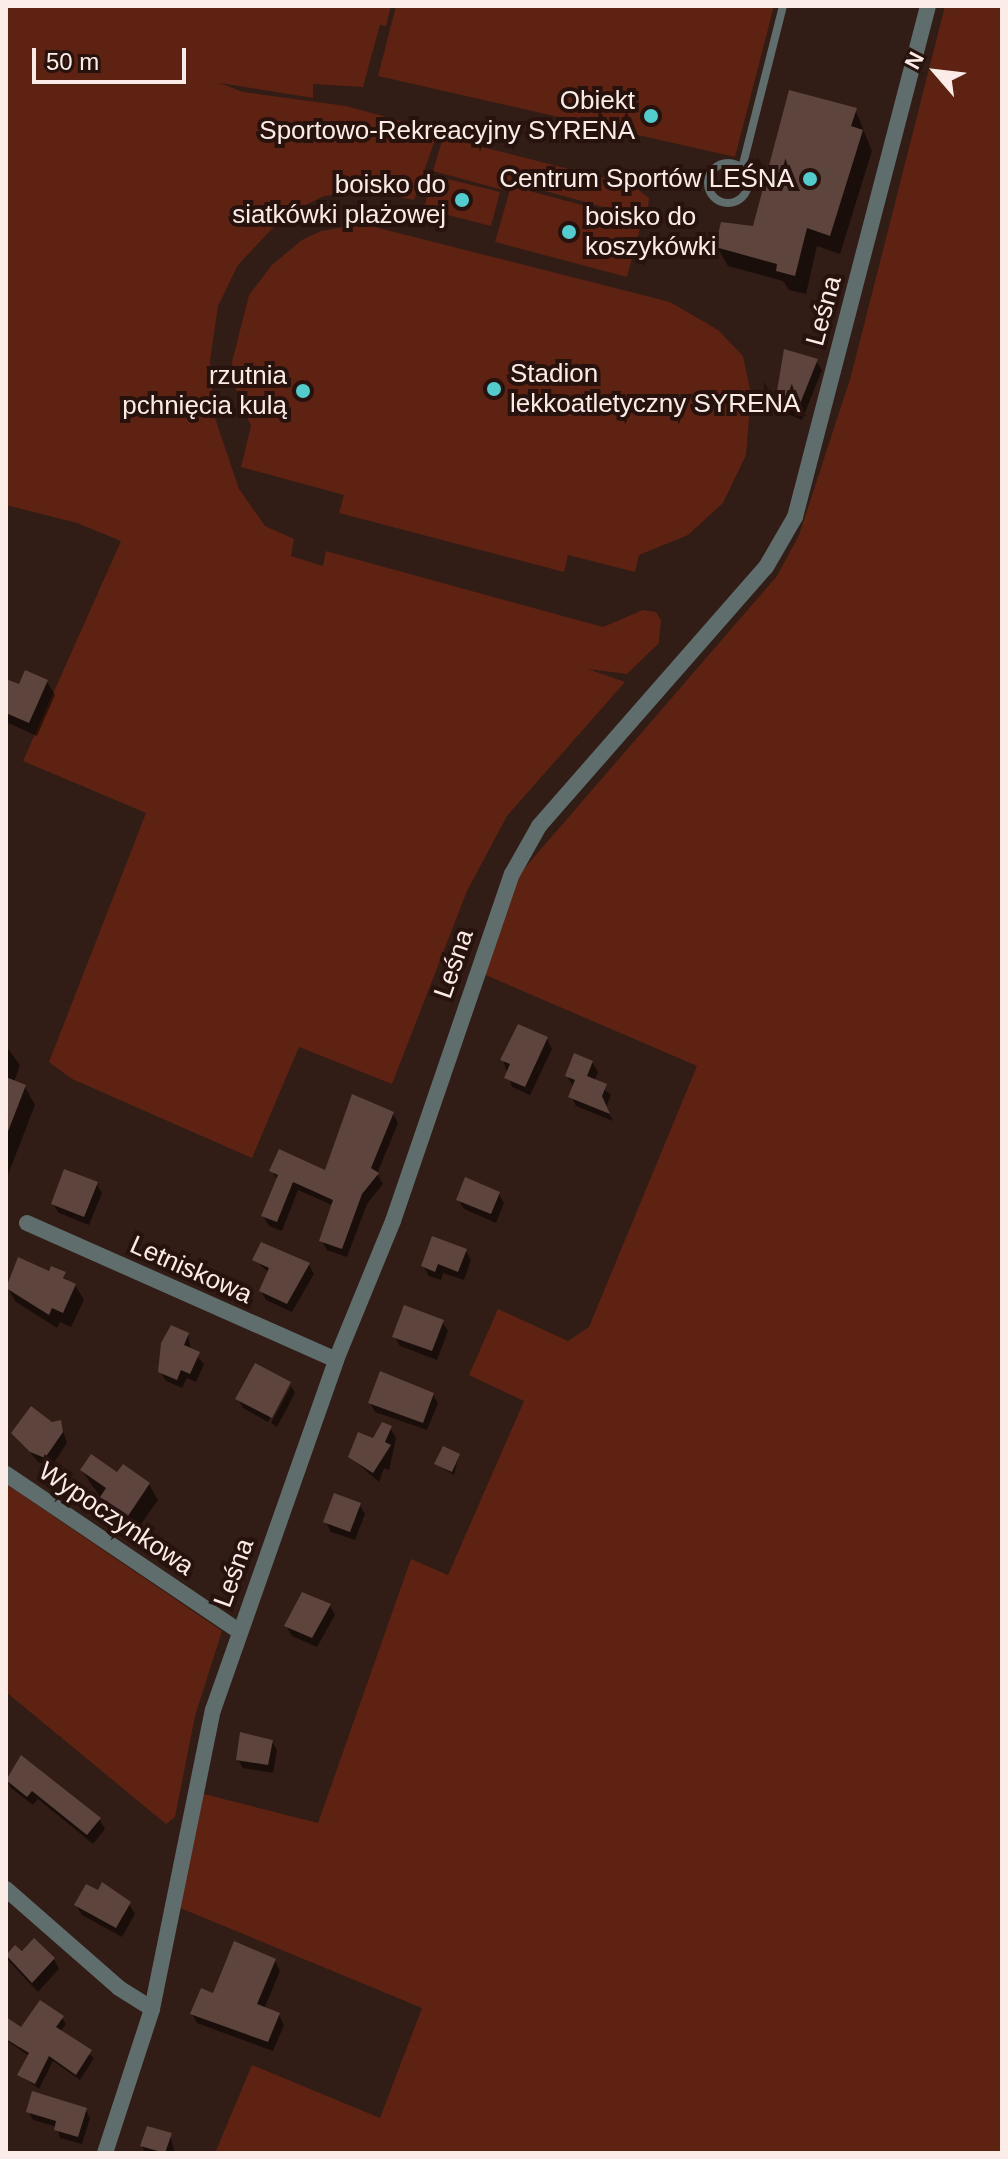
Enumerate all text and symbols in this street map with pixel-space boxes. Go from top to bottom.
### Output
scale bar [36,32,190,82]
north arrow [896,32,976,112]
text: 50 m [46,48,99,75]
text: N [900,48,929,73]
place label: Obiekt Sportowo-Rekreacyjny SYRENA [259,85,635,146]
marker: Obiekt Sportowo-Rekreacyjny SYRENA [642,107,660,125]
place label: Centrum Sportów LEŚNA [499,163,794,195]
place label: boisko do siatkówki plażowej [232,169,446,230]
marker: Centrum Sportów LEŚNA [801,170,819,188]
marker: boisko do siatkówki plażowej [453,191,471,209]
place label: boisko do koszykówki [585,201,716,262]
marker: boisko do koszykówki [560,223,578,241]
street label: Leśna [800,273,848,349]
place label: Stadion lekkoatletyczny SYRENA [510,358,800,420]
place label: rzutnia pchnięcia kulą [122,360,287,422]
marker: Stadion lekkoatletyczny SYRENA [485,380,503,398]
marker: rzutnia pchnięcia kulą [294,382,312,400]
street label: Leśna [428,925,480,1003]
street label: Letniskowa [125,1229,257,1311]
street label: Wypoczynkowa [33,1456,199,1582]
street label: Leśna [207,1534,261,1612]

